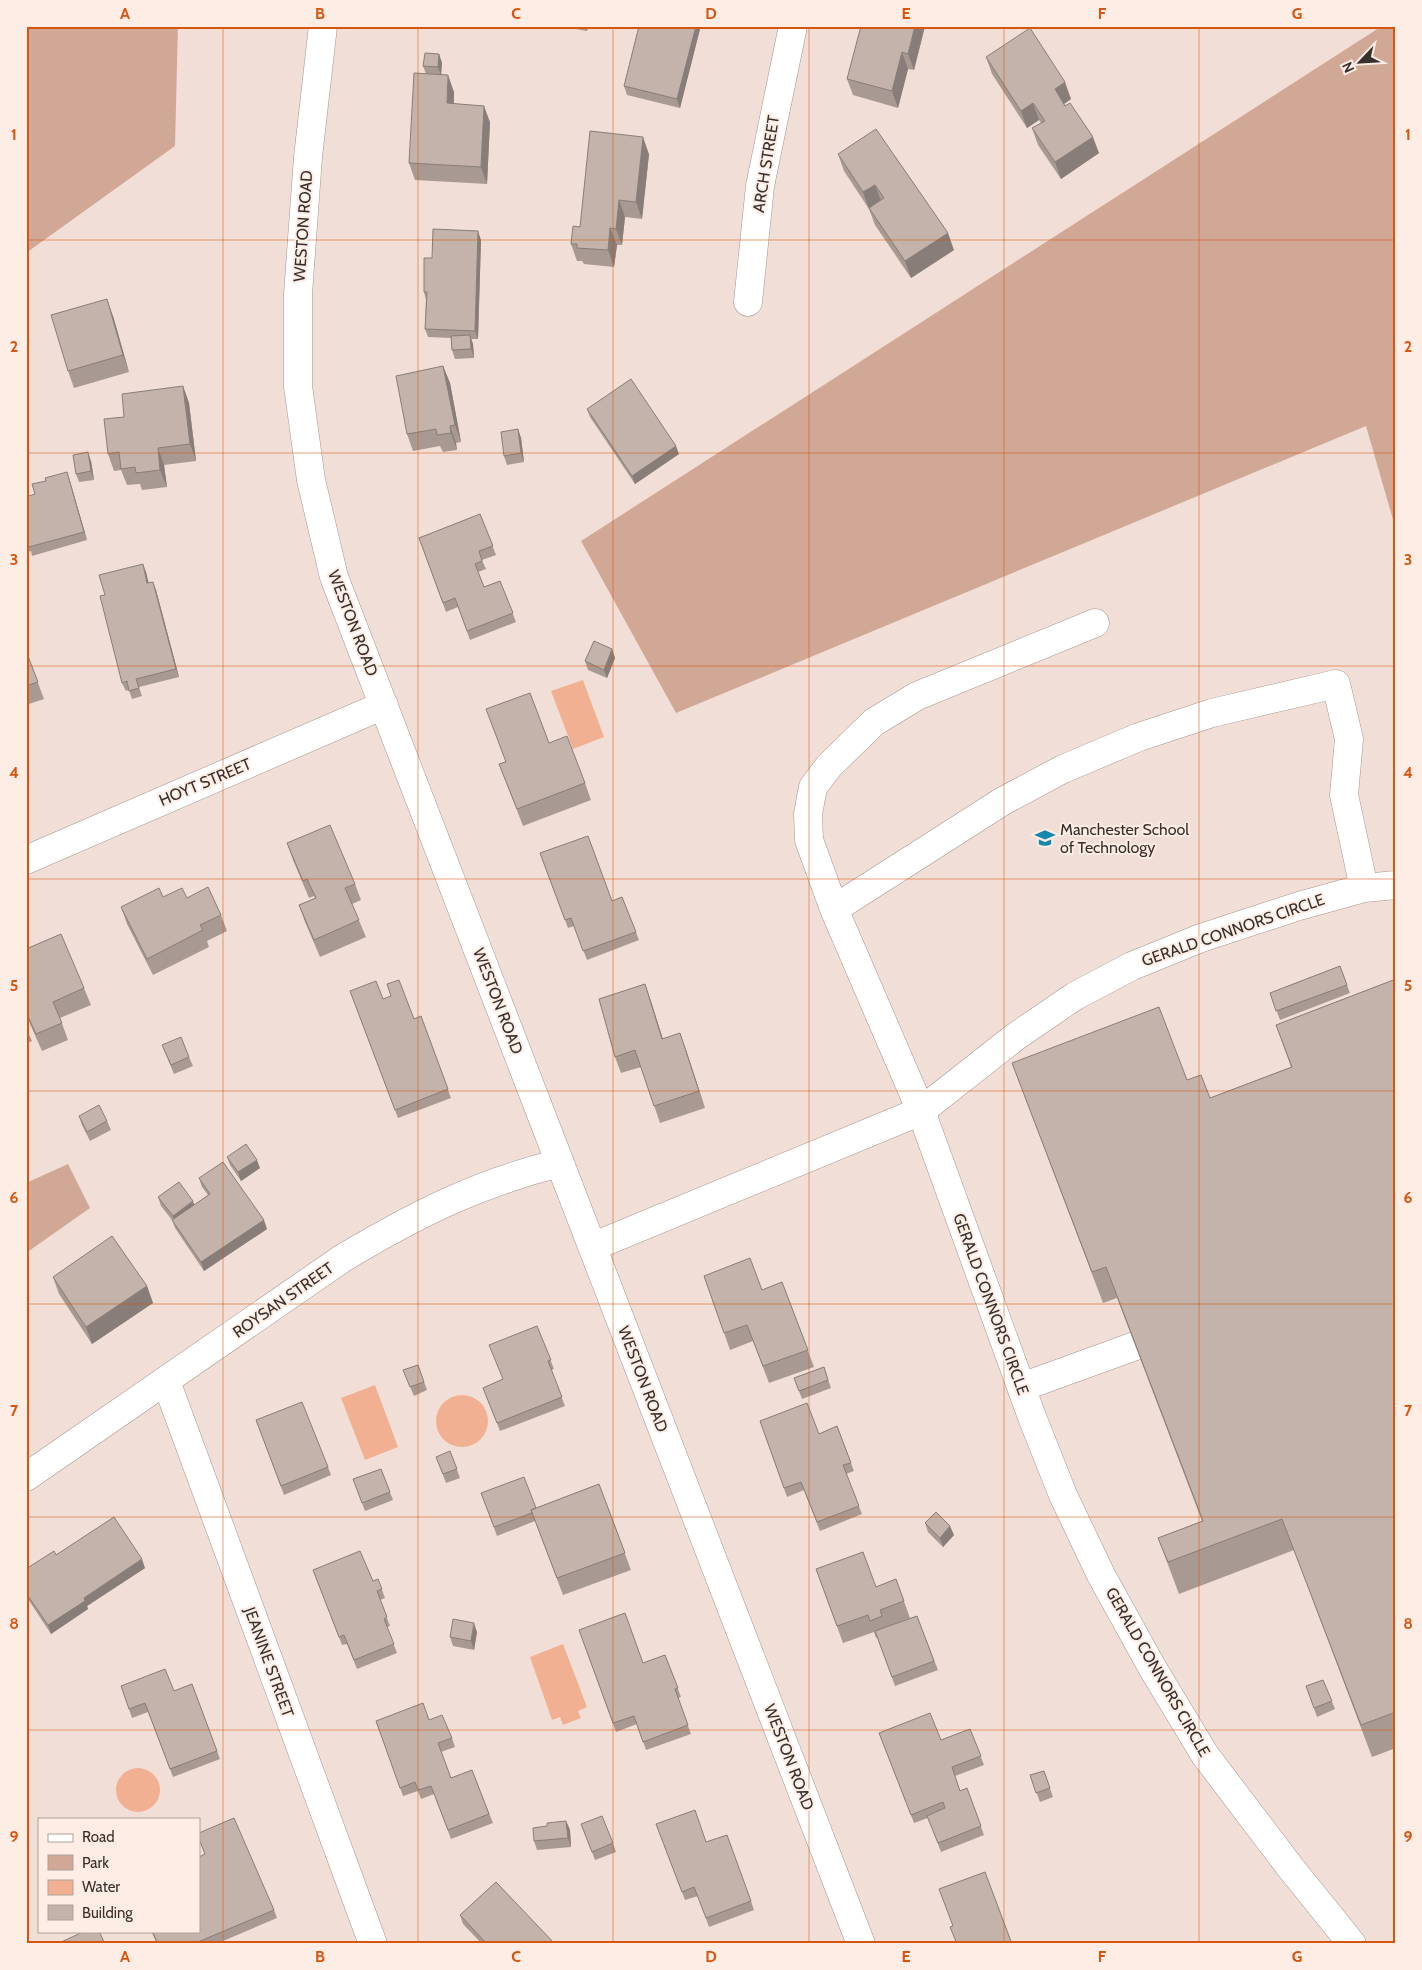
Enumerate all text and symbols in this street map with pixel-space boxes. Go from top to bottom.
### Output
text: A [120,4,130,23]
text: B [315,4,325,23]
text: C [511,4,521,23]
text: D [705,4,717,23]
text: E [901,4,911,23]
text: F [1098,4,1107,23]
text: G [1292,4,1302,23]
north arrow [1334,38,1384,88]
text: N [1338,59,1358,76]
street label: ARCH STREET [749,114,783,214]
text: 1 [11,125,17,144]
text: 1 [1405,125,1411,144]
street label: WESTON ROAD [290,169,316,283]
text: 2 [10,337,18,356]
text: 2 [1404,337,1412,356]
text: 3 [10,550,18,569]
text: 3 [1404,550,1412,569]
street label: WESTON ROAD [324,567,382,679]
street label: HOYT STREET [156,754,254,810]
text: 4 [9,763,19,782]
text: 4 [1403,763,1413,782]
place label: Manchester School of Technology [1060,820,1189,857]
school or university icon: Manchester School of Technology [1034,827,1056,849]
street label: GERALD CONNORS CIRCLE [1139,890,1327,970]
street label: WESTON ROAD [469,945,527,1057]
text: 5 [10,976,18,995]
text: 5 [1404,976,1412,995]
text: 6 [10,1188,19,1207]
text: 6 [1404,1188,1413,1207]
street label: GERALD CONNORS CIRCLE [949,1211,1033,1398]
street label: ROYSAN STREET [229,1258,337,1342]
street label: WESTON ROAD [614,1323,672,1435]
text: 7 [10,1401,19,1420]
text: 7 [1404,1401,1413,1420]
street label: GERALD CONNORS CIRCLE [1102,1584,1214,1760]
street label: JEANINE STREET [240,1603,298,1720]
text: 8 [9,1614,19,1633]
text: 8 [1403,1614,1413,1633]
street label: WESTON ROAD [760,1701,818,1813]
legend [38,1818,200,1932]
text: 9 [10,1827,19,1846]
text: 9 [1404,1827,1413,1846]
text: Road [82,1828,115,1846]
text: Park [82,1854,109,1872]
text: Water [82,1878,120,1896]
text: Building [82,1904,133,1922]
text: A [120,1947,130,1966]
text: B [315,1947,325,1966]
text: C [511,1947,521,1966]
text: D [705,1947,717,1966]
text: E [901,1947,911,1966]
text: F [1098,1947,1107,1966]
text: G [1292,1947,1302,1966]

